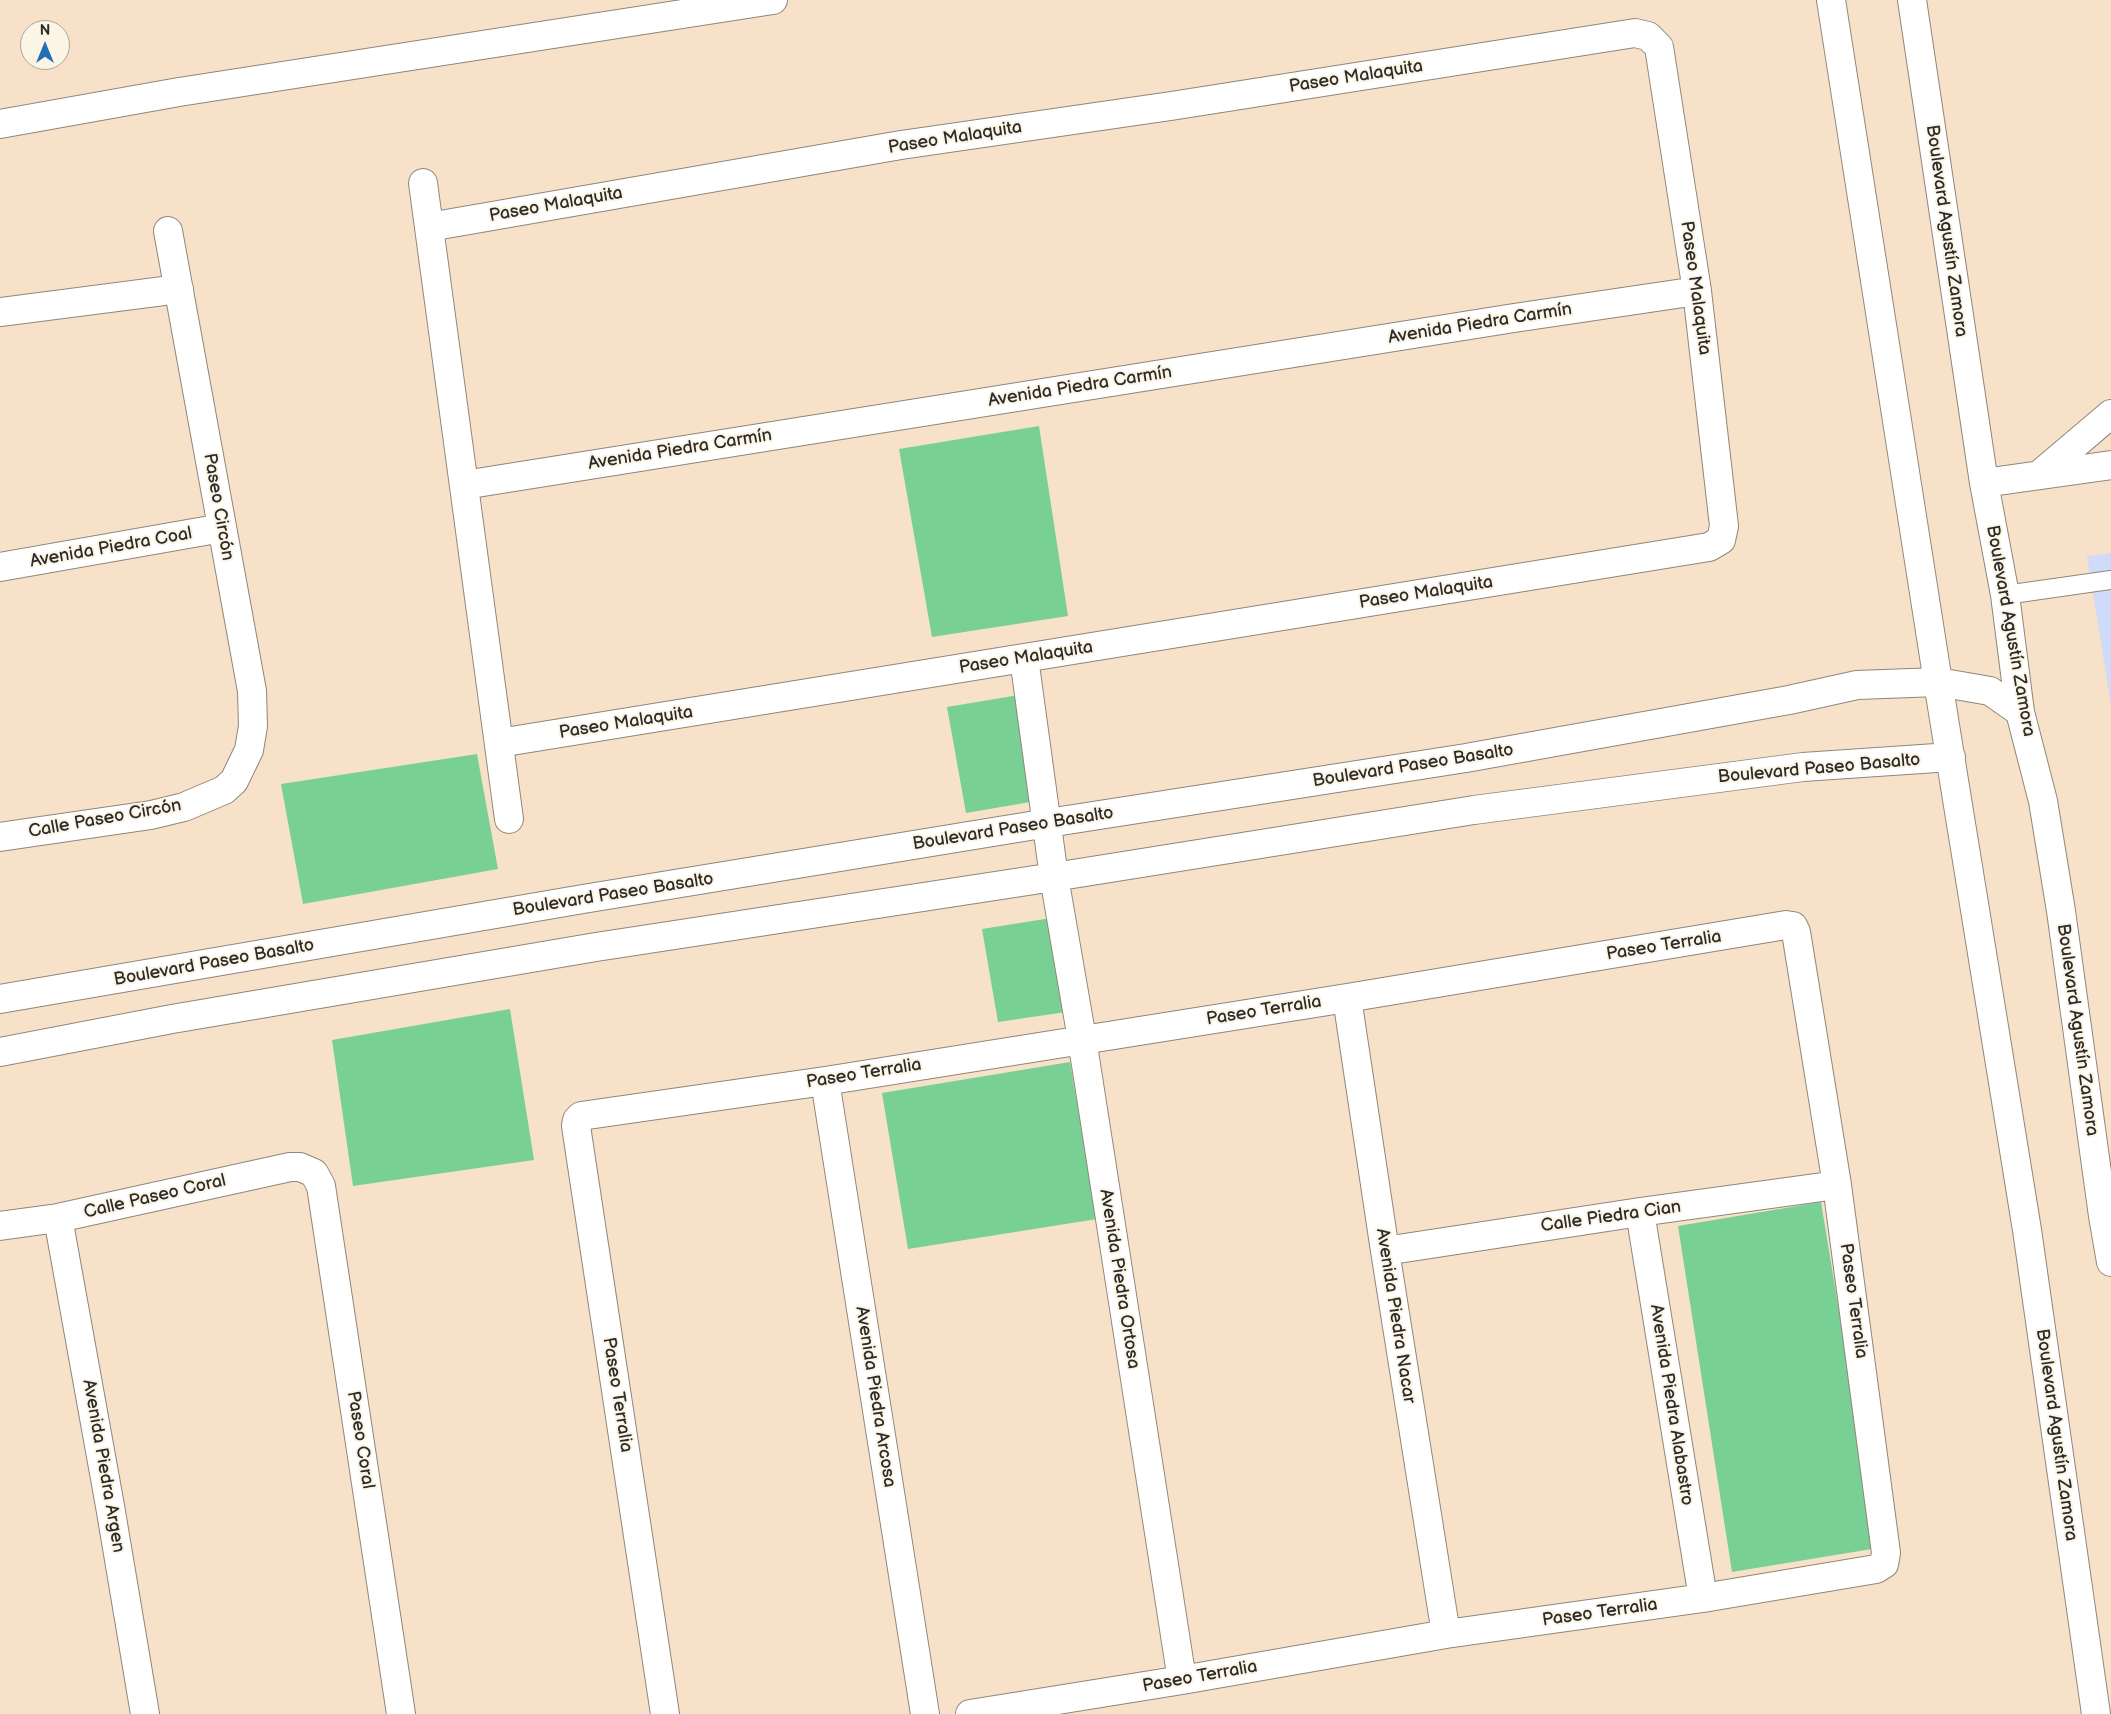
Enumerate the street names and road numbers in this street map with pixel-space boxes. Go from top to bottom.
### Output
street label: Paseo Malaquita [1288,56,1424,98]
street label: Paseo Malaquita [887,117,1023,159]
street label: Boulevard Agustín Zamora [1920,123,1972,339]
street label: Paseo Malaquita [488,183,624,227]
street label: Paseo Malaquita [1675,220,1715,356]
street label: Avenida Piedra Carmín [1387,299,1573,349]
street label: Avenida Piedra Carmín [987,362,1173,412]
street label: Avenida Piedra Carmín [587,425,773,475]
street label: Paseo Circón [198,452,238,562]
street label: Avenida Piedra Coal [28,523,194,573]
street label: Boulevard Agustín Zamora [1981,524,2039,738]
street label: Paseo Malaquita [1358,572,1494,614]
street label: Paseo Malaquita [958,637,1094,679]
street label: Paseo Malaquita [558,702,694,744]
street label: Boulevard Paseo Basalto [1311,739,1515,793]
street label: Boulevard Paseo Basalto [1717,749,1921,789]
street label: Calle Paseo Circón [27,795,183,843]
street label: Boulevard Paseo Basalto [911,802,1115,856]
street label: Boulevard Paseo Basalto [511,868,715,922]
street label: Boulevard Agustín Zamora [2051,922,2103,1138]
street label: Paseo Terralia [1605,926,1723,966]
street label: Boulevard Paseo Basalto [112,935,316,991]
street label: Paseo Terralia [1205,991,1323,1031]
street label: Paseo Terralia [805,1054,923,1094]
street label: Calle Paseo Coral [82,1170,228,1224]
street label: Avenida Piedra Ortosa [1094,1188,1144,1370]
street label: Calle Piedra Cian [1539,1196,1683,1238]
street label: Avenida Piedra Nacar [1370,1227,1420,1405]
street label: Paseo Terralia [1834,1242,1872,1360]
street label: Avenida Piedra Alabastro [1644,1303,1698,1507]
street label: Avenida Piedra Arcosa [850,1305,900,1489]
street label: Boulevard Agustín Zamora [2030,1327,2082,1543]
street label: Paseo Terralia [597,1336,637,1454]
street label: Avenida Piedra Argen [77,1378,129,1554]
street label: Paseo Coral [342,1390,378,1490]
street label: Paseo Terralia [1541,1594,1659,1632]
street label: Paseo Terralia [1141,1656,1259,1698]

